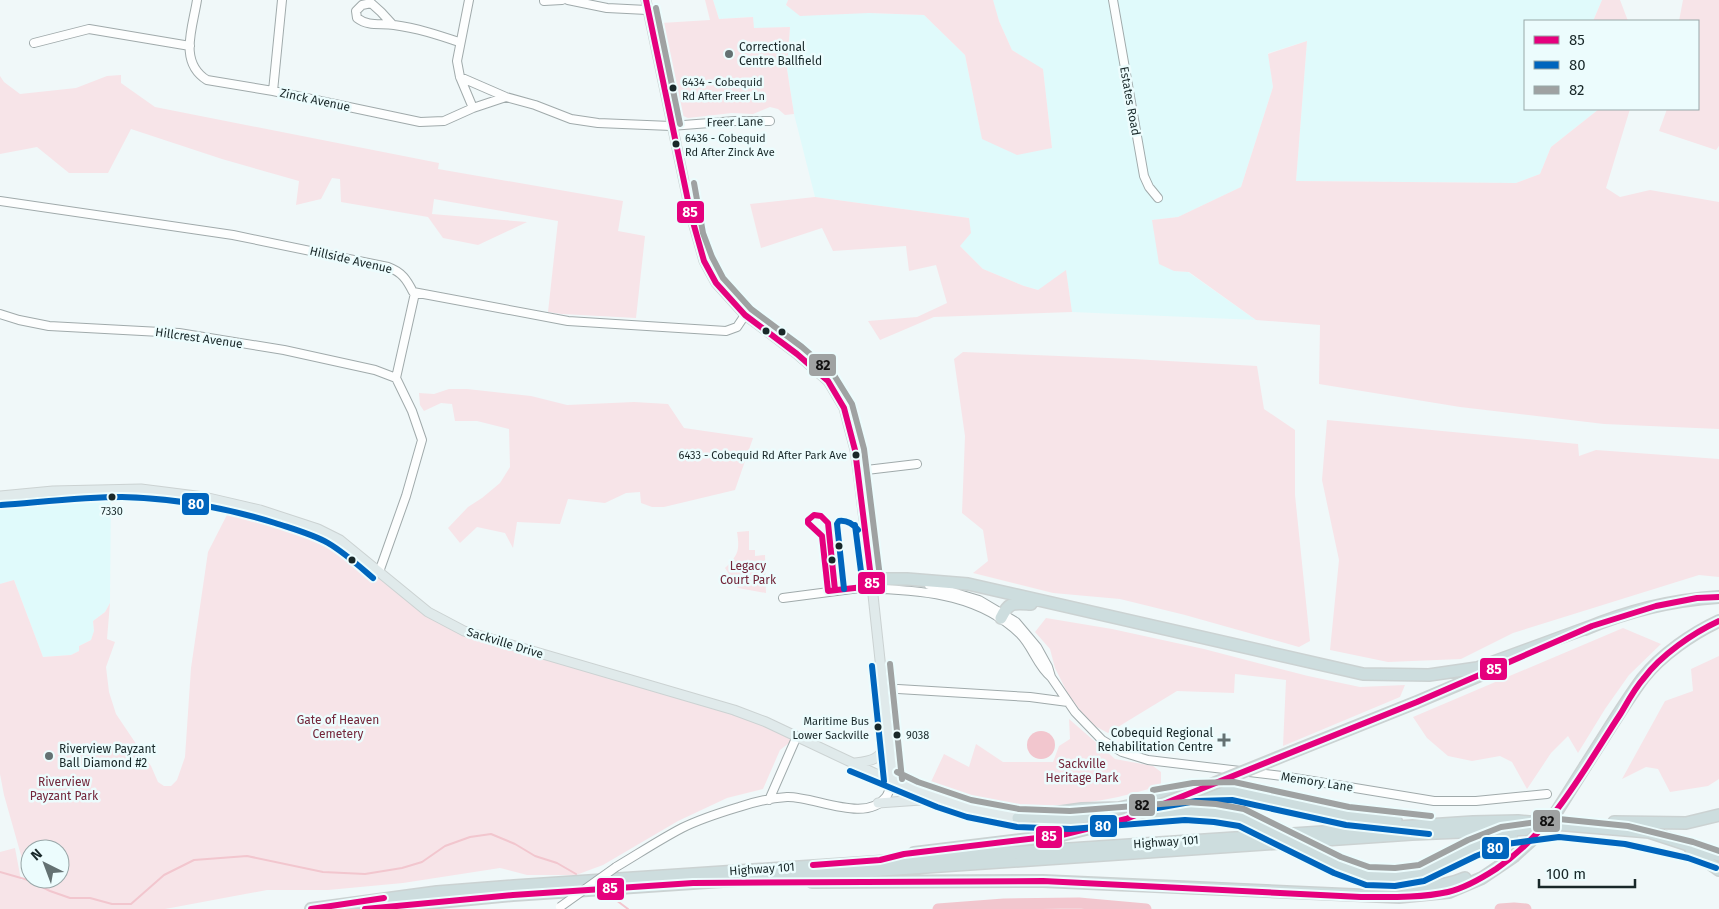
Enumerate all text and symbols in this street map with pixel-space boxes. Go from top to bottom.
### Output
legend [1524,20,1699,110]
text: 85 [1569,31,1585,49]
place label: Correctional Centre Ballfield [739,40,822,68]
marker: Correctional Centre Ballfield [723,48,735,60]
text: 80 [1569,56,1586,74]
street label: Estates Road [1117,65,1143,137]
place label: 6434 - Cobequid Rd After Freer Ln [682,76,765,103]
text: 82 [1569,81,1585,99]
marker: 6434 - Cobequid Rd After Freer Ln [668,83,678,93]
street label: Zinck Avenue [279,86,351,114]
street label: Freer Lane [707,115,763,129]
place label: 6436 - Cobequid Rd After Zinck Ave [685,132,775,159]
marker: 6436 - Cobequid Rd After Zinck Ave [671,139,681,149]
line badge: 85 [676,200,705,224]
text: 85 [682,204,698,221]
street label: Hillside Avenue [308,244,394,276]
street label: Hillcrest Avenue [154,325,244,351]
unlabelled marker [761,326,771,336]
unlabelled marker [777,327,787,337]
line badge: 82 [808,353,837,377]
text: 82 [815,357,831,374]
place label: 6433 - Cobequid Rd After Park Ave [679,449,847,462]
marker: 6433 - Cobequid Rd After Park Ave [851,450,861,460]
marker: 7330 [107,492,117,502]
line badge: 80 [181,492,210,516]
text: 80 [188,496,204,513]
place label: 7330 [101,505,123,518]
unlabelled marker [834,541,844,551]
unlabelled marker [347,555,357,565]
unlabelled marker [827,555,837,565]
park label: Legacy Court Park [720,559,777,587]
line badge: 85 [857,571,886,595]
text: 85 [864,575,880,592]
street label: Sackville Drive [465,625,545,661]
line badge: 85 [1479,657,1508,681]
text: 85 [1486,661,1502,678]
park label: Gate of Heaven Cemetery [297,713,379,741]
place label: Maritime Bus Lower Sackville [793,715,869,742]
marker: Maritime Bus Lower Sackville [873,722,883,732]
place label: Cobequid Regional Rehabilitation Centre [1097,726,1213,754]
place label: 9038 [906,729,929,742]
marker: 9038 [892,730,902,740]
marker: Cobequid Regional Rehabilitation Centre [1217,733,1231,747]
place label: Riverview Payzant Ball Diamond #2 [59,742,156,770]
marker: Riverview Payzant Ball Diamond #2 [43,750,55,762]
park label: Sackville Heritage Park [1046,757,1119,785]
street label: Memory Lane [1280,769,1354,795]
park label: Riverview Payzant Park [30,775,99,803]
line badge: 82 [1128,793,1156,817]
text: 82 [1134,797,1150,814]
line badge: 82 [1532,809,1561,833]
text: 82 [1539,813,1555,830]
line badge: 80 [1089,814,1118,838]
text: 80 [1095,818,1111,835]
line badge: 85 [1035,825,1063,849]
text: 85 [1041,828,1057,845]
street label: Highway 101 [1133,833,1199,851]
line badge: 80 [1481,836,1510,860]
north arrow [20,839,70,889]
text: 80 [1487,840,1503,857]
text: N [27,845,46,864]
scale bar [1539,856,1635,888]
street label: Highway 101 [729,860,795,878]
text: 100 m [1546,865,1586,883]
line badge: 85 [596,877,625,901]
text: 85 [602,880,618,897]

